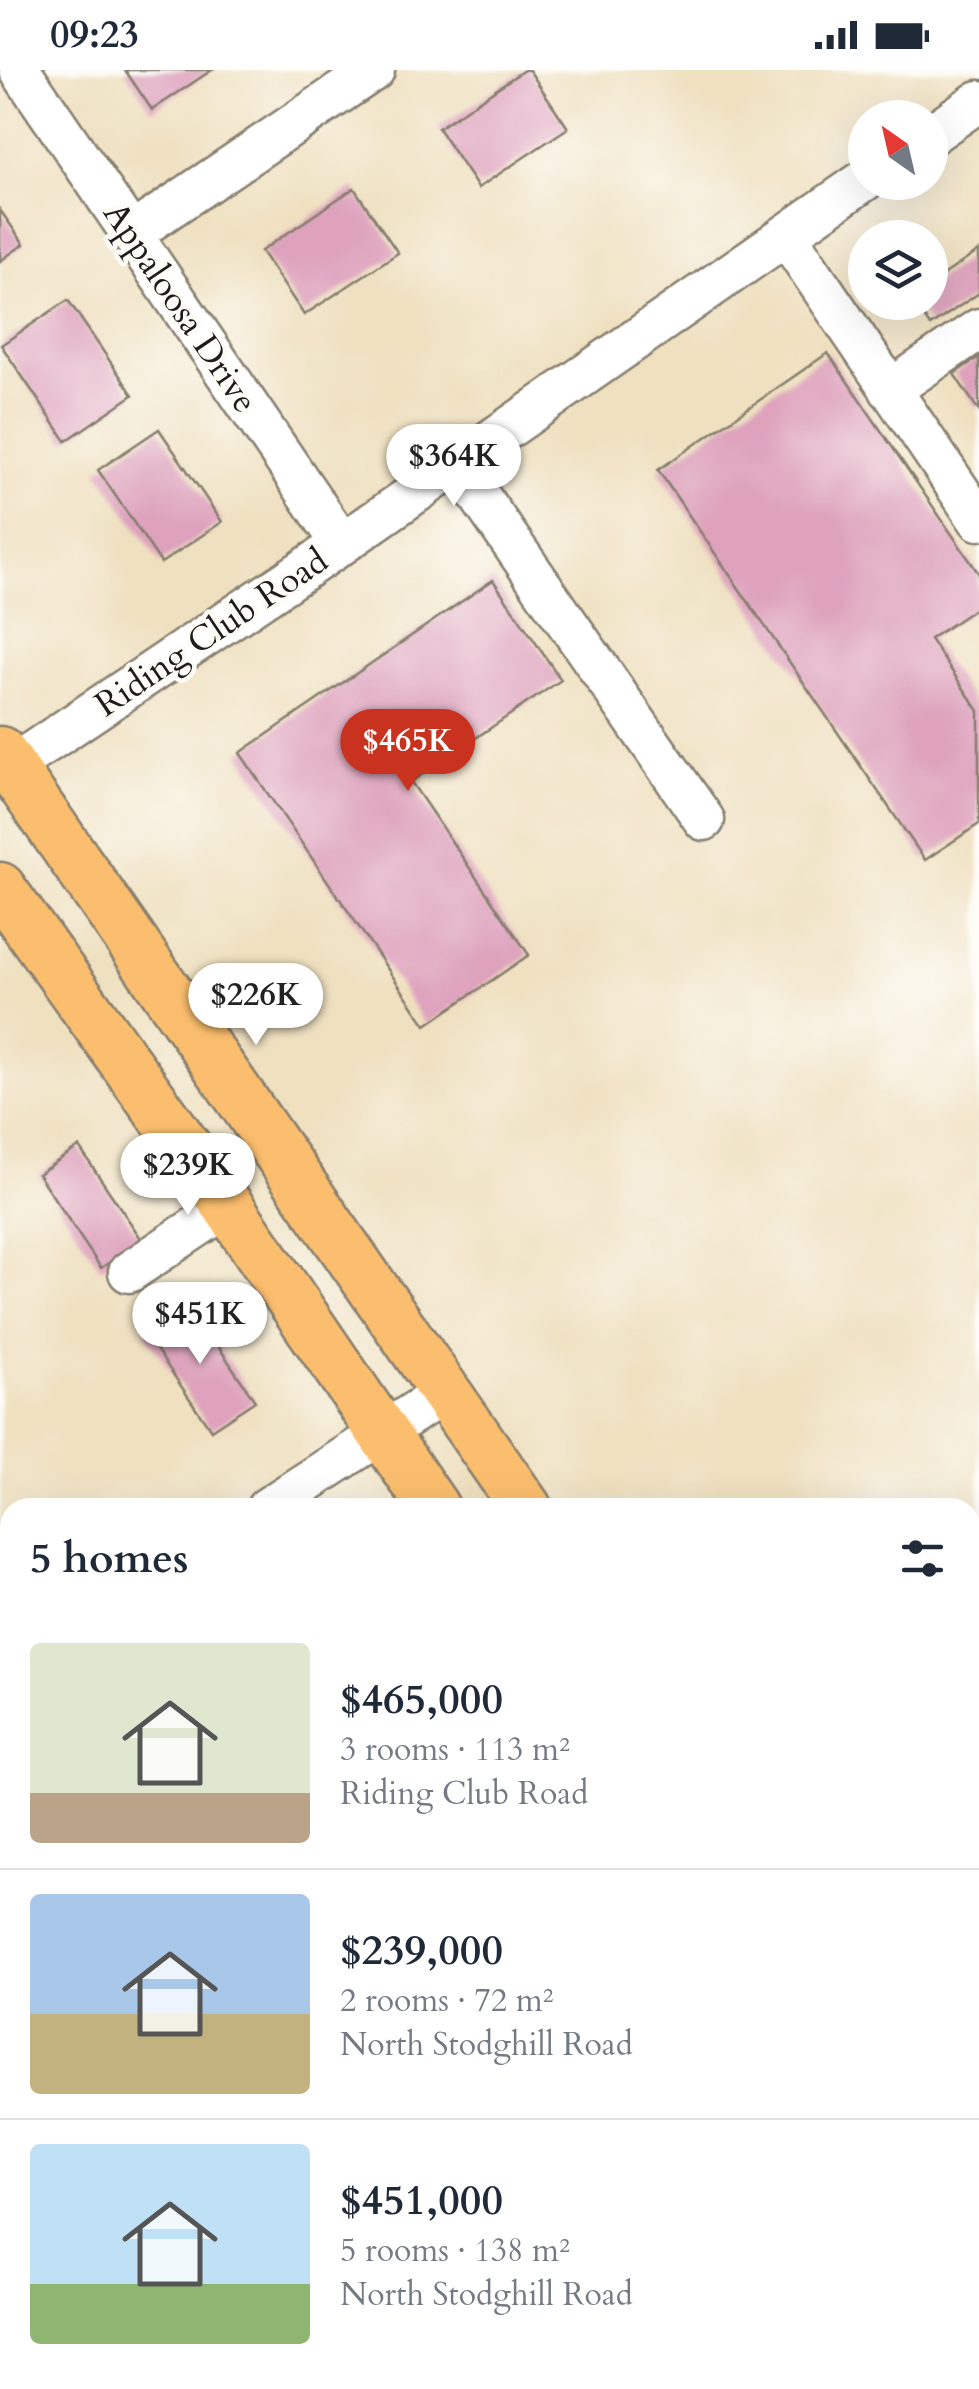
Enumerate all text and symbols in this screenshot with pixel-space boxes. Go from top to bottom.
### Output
text: 09:23 [50,9,139,61]
north arrow [848,100,948,200]
map controls [848,100,948,320]
street label: Appaloosa Drive [92,193,269,422]
button: layers [848,220,948,320]
pin: $364K [384,424,524,509]
text: $364K [408,434,500,478]
street label: Riding Club Road [86,537,338,729]
pin: $465K [338,709,478,794]
text: $465K [362,719,454,763]
pin: $226K [186,963,326,1048]
text: $226K [210,973,302,1017]
pin: $239K [118,1133,258,1218]
text: $239K [142,1143,234,1187]
pin: $451K [130,1282,270,1367]
text: $451K [154,1292,246,1336]
text: 5 homes [30,1530,188,1587]
icon: filters [895,1531,950,1586]
text: $465,000 [340,1671,503,1728]
icon: home [110,1683,230,1803]
text: 3 rooms · 113 m² [340,1728,570,1772]
text: Riding Club Road [340,1772,588,1816]
text: $239,000 [340,1922,503,1979]
icon: home [110,1934,230,2054]
text: 2 rooms · 72 m² [340,1979,553,2023]
text: North Stodghill Road [340,2023,633,2067]
text: $451,000 [340,2172,503,2229]
icon: home [110,2184,230,2304]
text: 5 rooms · 138 m² [340,2229,570,2273]
text: North Stodghill Road [340,2273,633,2317]

